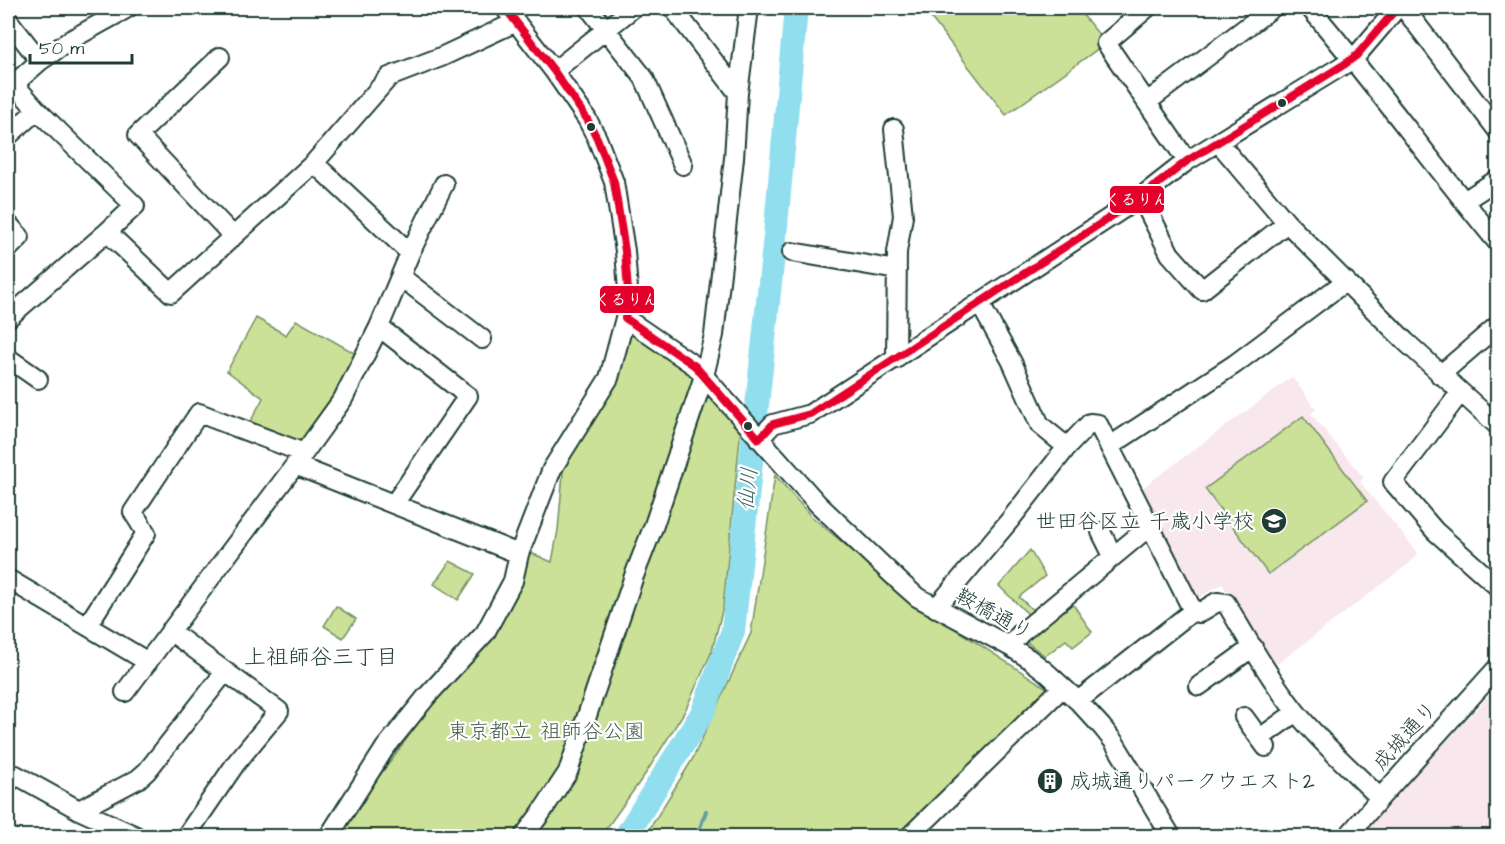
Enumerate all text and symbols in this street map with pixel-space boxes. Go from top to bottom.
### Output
scale bar [30,27,132,65]
text: 50 m [39,36,84,61]
unlabelled marker [1276,97,1288,109]
unlabelled marker [585,121,597,133]
line badge: くるりん [1109,185,1165,214]
text: くるりん [1105,189,1169,211]
line badge: くるりん [599,285,655,314]
text: くるりん [595,289,659,311]
unlabelled marker [742,420,754,432]
water label: 仙川 [730,465,766,513]
school or university icon: 世田谷区立 千歳小学校 [1259,506,1289,536]
place label: 世田谷区立 千歳小学校 [1036,507,1254,536]
street label: 鞍橋通り [950,581,1038,647]
district label: 上祖師谷三丁目 [244,642,398,673]
street label: 成城通り [1366,695,1444,777]
park label: 東京都立 祖師谷公園 [447,717,645,746]
building icon: 成城通りパークウエスト2 [1035,766,1065,796]
place label: 成城通りパークウエスト2 [1070,767,1315,796]

